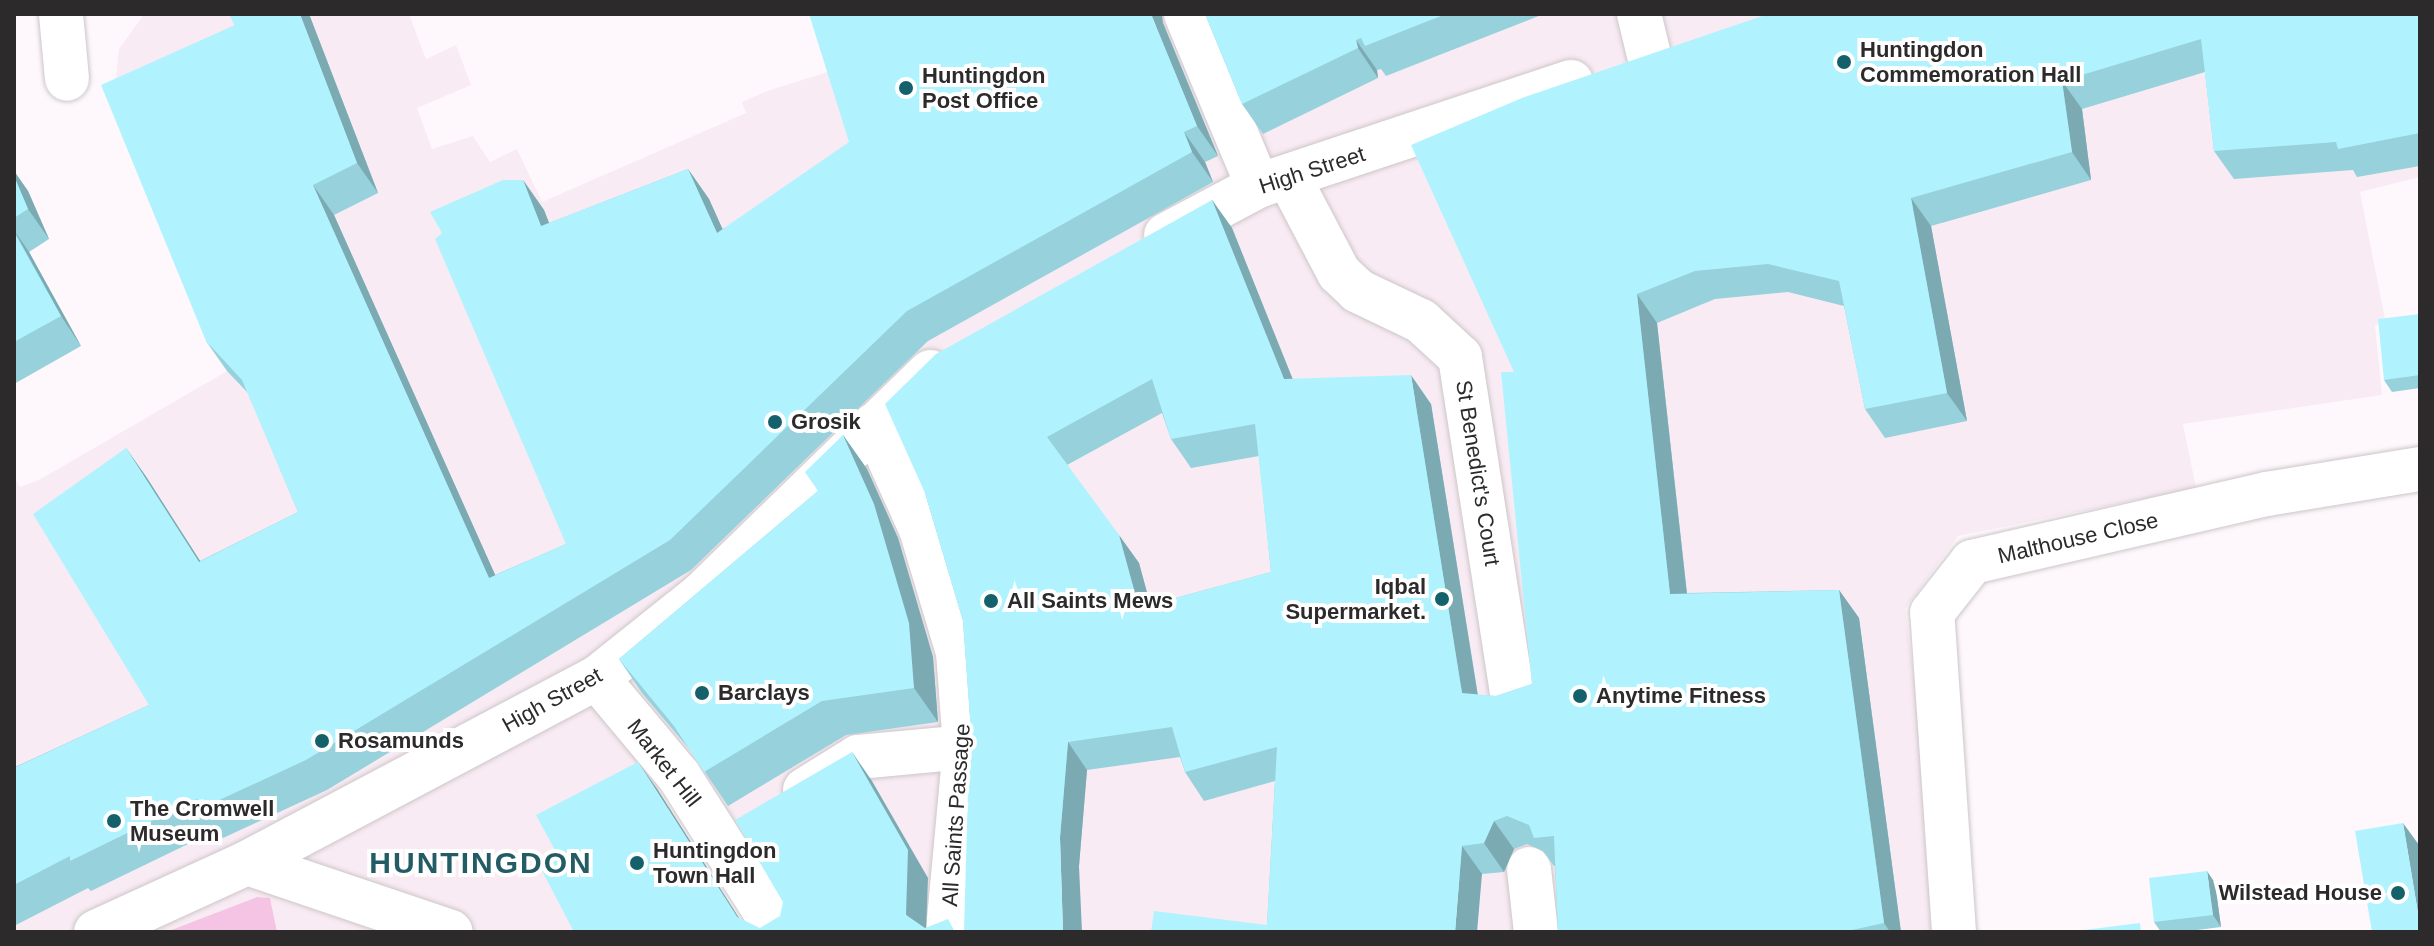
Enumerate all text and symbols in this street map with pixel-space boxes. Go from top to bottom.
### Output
place label: Huntingdon Commemoration Hall [1860,36,2081,88]
marker: Huntingdon Commemoration Hall [1835,53,1853,71]
place label: Huntingdon Post Office [922,62,1045,114]
marker: Huntingdon Post Office [897,79,915,97]
street label: High Street [1256,140,1368,200]
street label: St Benedict's Court [1450,378,1506,568]
place label: Grosik [791,409,861,435]
marker: Grosik [766,413,784,431]
street label: Malthouse Close [1995,507,2161,569]
place label: Iqbal Supermarket. [1285,573,1426,624]
place label: All Saints Mews [1007,588,1173,614]
marker: Iqbal Supermarket. [1433,590,1451,608]
marker: All Saints Mews [982,592,1000,610]
street label: High Street [497,662,607,738]
place label: Barclays [718,680,810,706]
place label: Anytime Fitness [1596,683,1766,709]
marker: Barclays [693,684,711,702]
marker: Anytime Fitness [1571,687,1589,705]
street label: Market Hill [622,714,706,812]
street label: All Saints Passage [936,723,976,907]
place label: Rosamunds [338,728,464,754]
marker: Rosamunds [313,732,331,750]
place label: The Cromwell Museum [130,795,274,846]
marker: The Cromwell Museum [105,812,123,830]
place label: Huntingdon Town Hall [653,837,776,888]
district label: HUNTINGDON [369,845,593,881]
marker: Huntingdon Town Hall [628,854,646,872]
place label: Wilstead House [2218,880,2382,906]
marker: Wilstead House [2389,884,2407,902]

